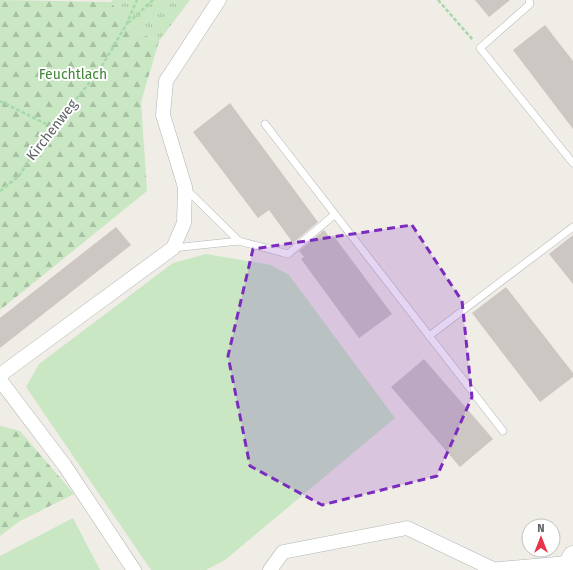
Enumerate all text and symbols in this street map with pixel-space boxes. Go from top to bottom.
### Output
park label: Feuchtlach [39,66,107,83]
street label: Kirchenweg [23,95,82,164]
north arrow [521,518,561,558]
text: N [537,522,545,535]

